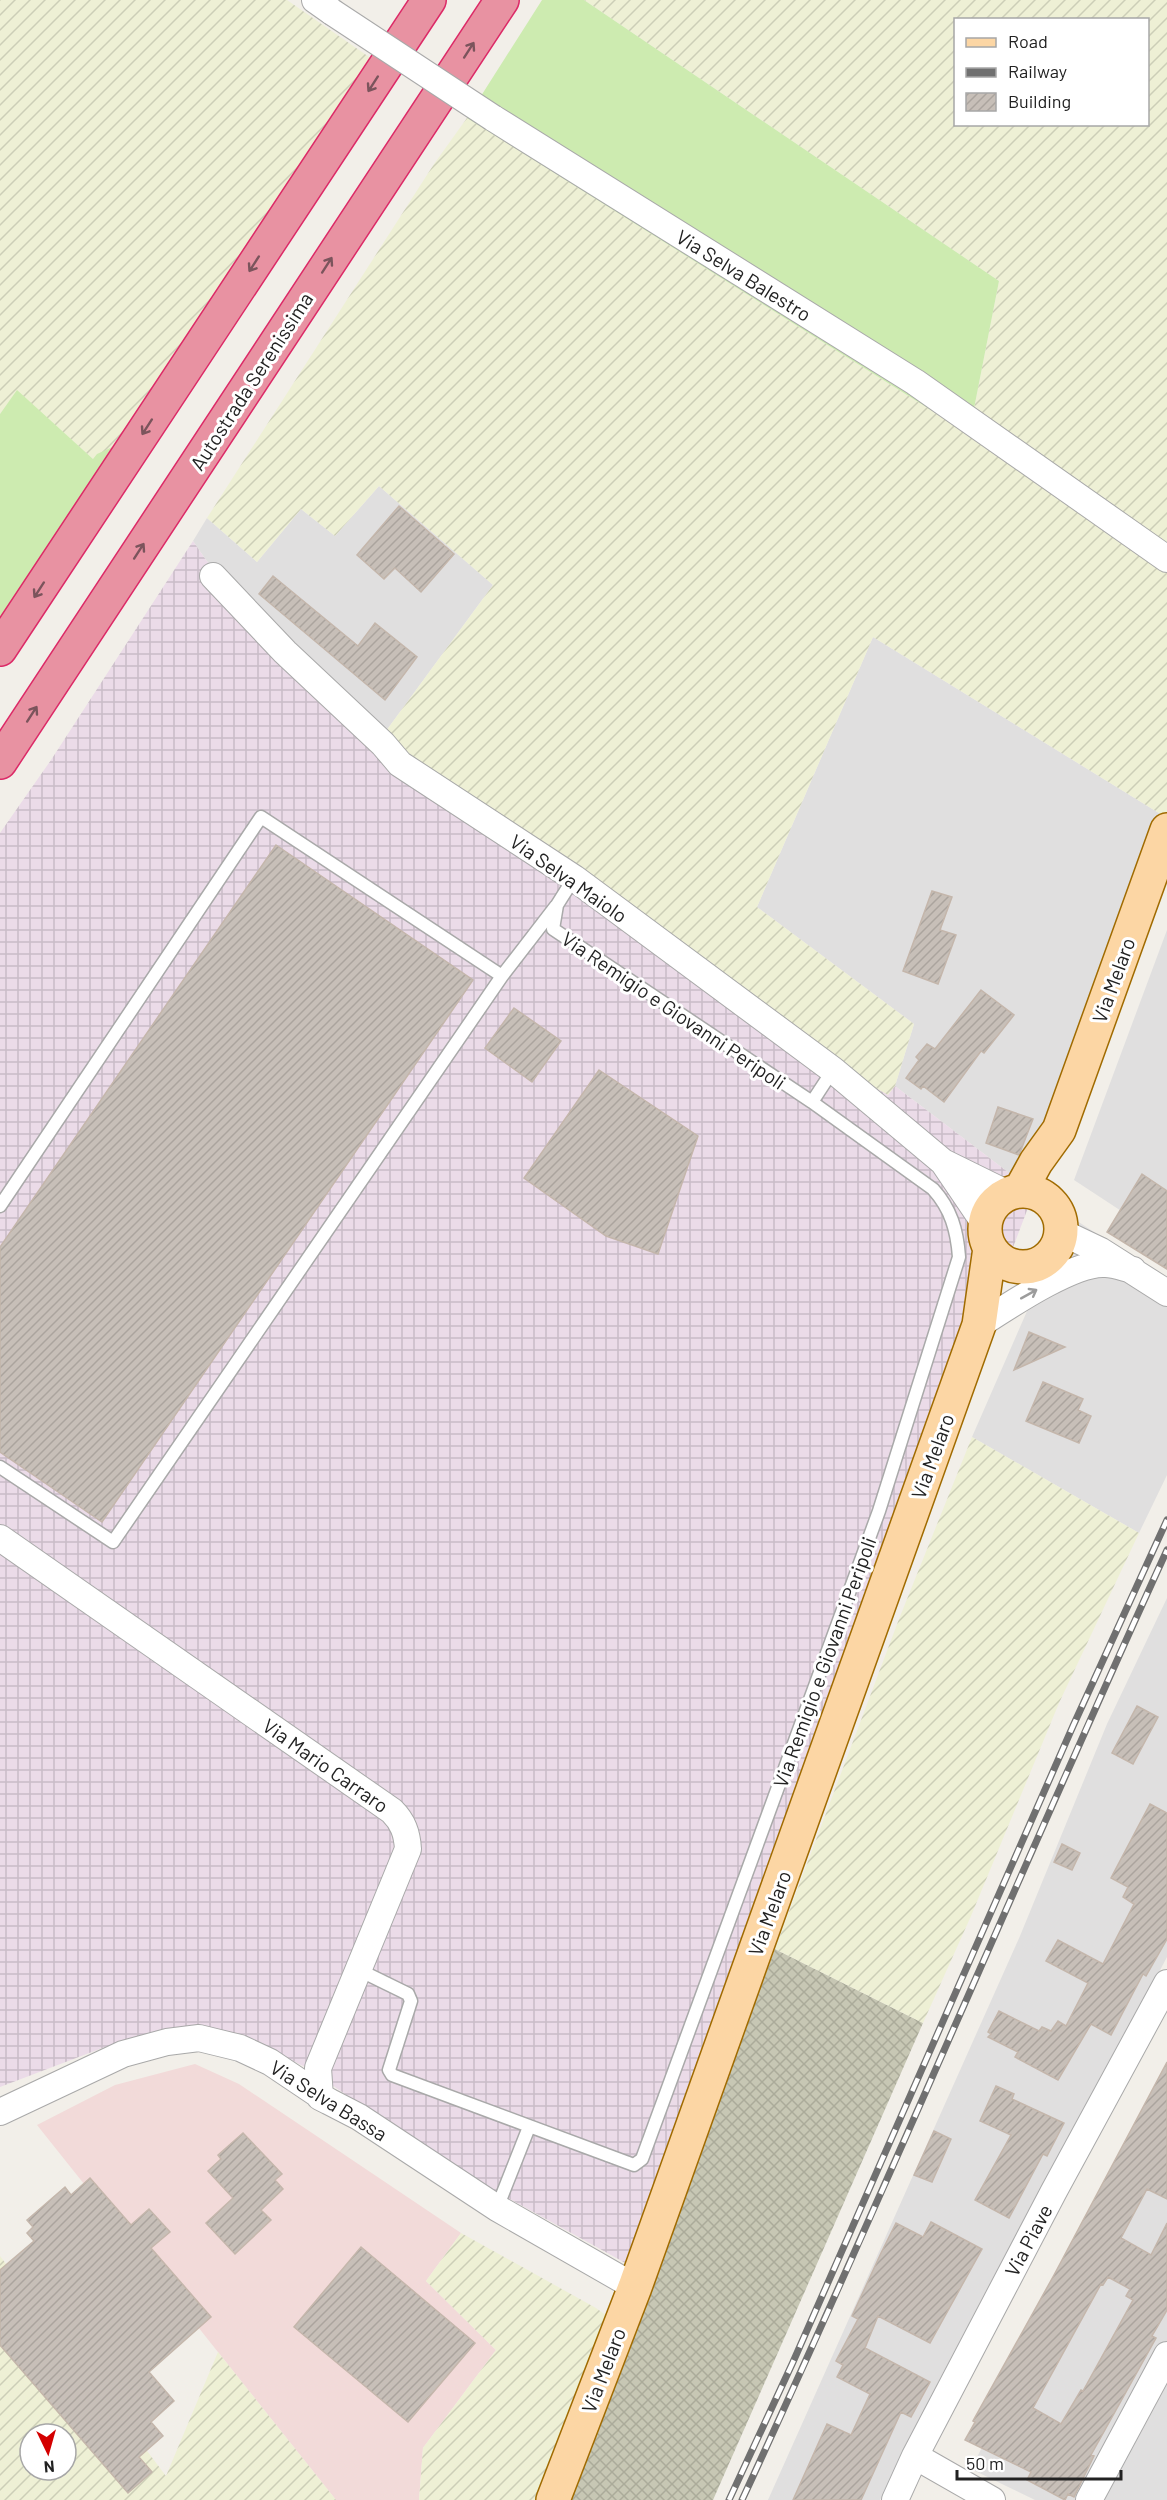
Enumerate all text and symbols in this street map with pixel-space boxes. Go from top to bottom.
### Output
legend [954,18,1149,126]
text: Road [1008,30,1048,52]
one-way arrow [463,42,475,58]
text: Railway [1008,60,1067,82]
one-way arrow [367,75,379,92]
text: Building [1008,90,1071,112]
street label: Via Selva Balestro [672,224,816,326]
one-way arrow [248,255,260,272]
one-way arrow [322,257,334,274]
street label: Autostrada Serenissima [185,288,317,474]
one-way arrow [140,418,152,435]
one-way arrow [133,542,146,559]
one-way arrow [33,581,45,597]
one-way arrow [26,706,38,722]
street label: Via Selva Maiolo [506,829,632,927]
street label: Via Remigio e Giovanni Peripoli [557,926,791,1094]
street label: Via Melaro [1087,934,1139,1026]
one-way arrow [1020,1288,1037,1300]
street label: Via Melaro [906,1410,958,1502]
street label: Via Remigio e Giovanni Peripoli [767,1533,881,1791]
street label: Via Mario Carraro [259,1713,393,1817]
street label: Via Melaro [743,1867,795,1959]
street label: Via Selva Bassa [266,2054,392,2146]
street label: Via Piave [999,2200,1057,2280]
street label: Via Melaro [576,2324,630,2416]
north arrow [18,2422,78,2482]
scale bar [957,2443,1120,2481]
text: 50 m [966,2452,1004,2474]
text: N [43,2458,55,2477]

